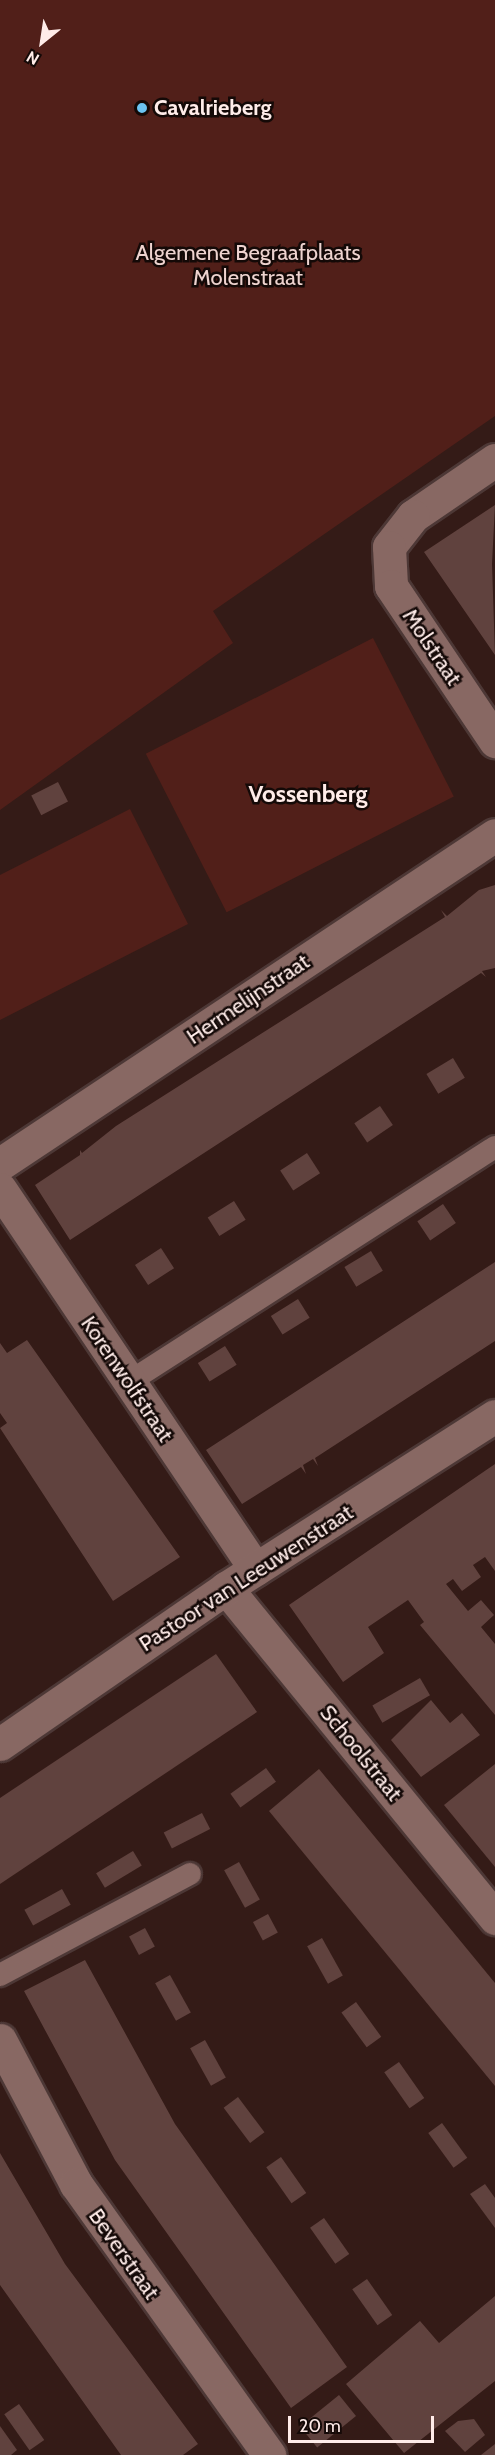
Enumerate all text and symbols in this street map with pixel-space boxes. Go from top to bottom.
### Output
north arrow [12,12,72,72]
text: N [23,47,42,69]
place label: Cavalrieberg [154,95,271,121]
marker: Cavalrieberg [135,101,149,115]
park label: Algemene Begraafplaats Molenstraat [135,239,361,290]
street label: Molstraat [397,604,467,690]
district label: Vossenberg [248,780,368,808]
street label: Hermelijnstraat [182,948,314,1050]
street label: Korenwolfstraat [75,1311,179,1447]
street label: Pastoor van Leeuwenstraat [134,1499,358,1657]
street label: Schoolstraat [314,1700,408,1806]
street label: Beverstraat [83,2204,165,2304]
scale bar [291,2404,436,2442]
text: 20 m [299,2415,341,2437]

